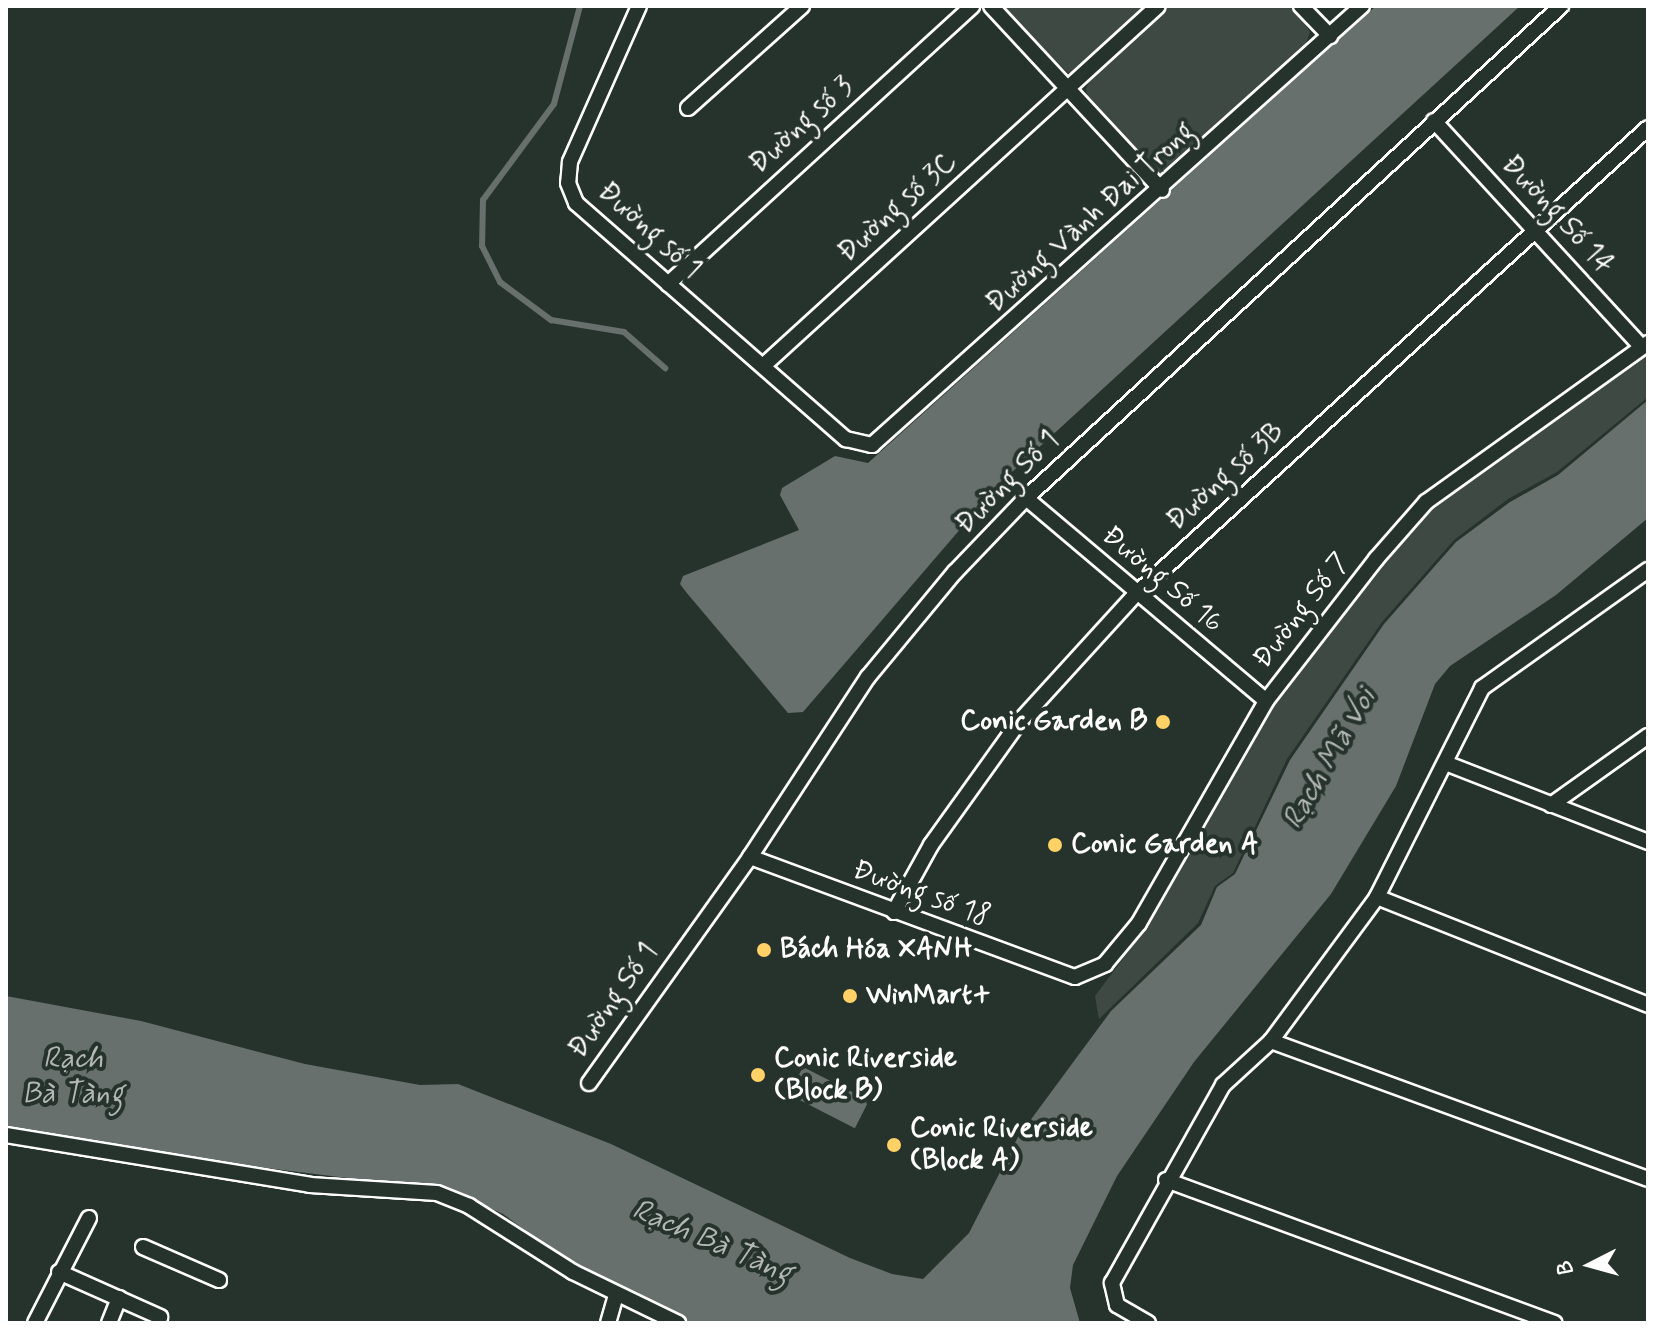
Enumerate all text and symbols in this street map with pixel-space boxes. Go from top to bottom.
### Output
street label: Đường số 3 [743,70,861,182]
street label: Đường Vành Đai Trong [981,116,1201,320]
street label: Đường số 3C [831,145,965,271]
street label: Đường Số 14 [1494,149,1620,281]
street label: Đường số 1 [590,175,708,287]
street label: Đường số 3B [1160,415,1292,539]
street label: Đường Số 1 [949,424,1067,542]
street label: Đường Số 16 [1094,519,1230,641]
street label: Đường Số 7 [1247,547,1357,675]
water label: Rạch Mã Voi [1275,682,1385,836]
place label: Conic Garden B [965,705,1147,739]
marker: Conic Garden B [1154,713,1172,731]
place label: Conic Garden A [1071,828,1254,862]
marker: Conic Garden A [1046,836,1064,854]
street label: Đường số 18 [847,853,995,935]
place label: Bách Hóa XANH [780,933,973,967]
street label: Đường Số 1 [562,937,666,1065]
marker: Bách Hóa XANH [755,941,773,959]
place label: WinMart+ [866,979,991,1013]
marker: WinMart+ [841,987,859,1005]
water label: Rạch Bà Tàng [22,1041,124,1112]
place label: Conic Riverside (Block B) [774,1042,956,1108]
marker: Conic Riverside (Block B) [749,1066,767,1084]
place label: Conic Riverside (Block A) [910,1112,1092,1178]
marker: Conic Riverside (Block A) [885,1136,903,1154]
water label: Rạch Bà Tàng [627,1192,797,1292]
north arrow [1550,1225,1630,1305]
text: B [1551,1259,1581,1276]

